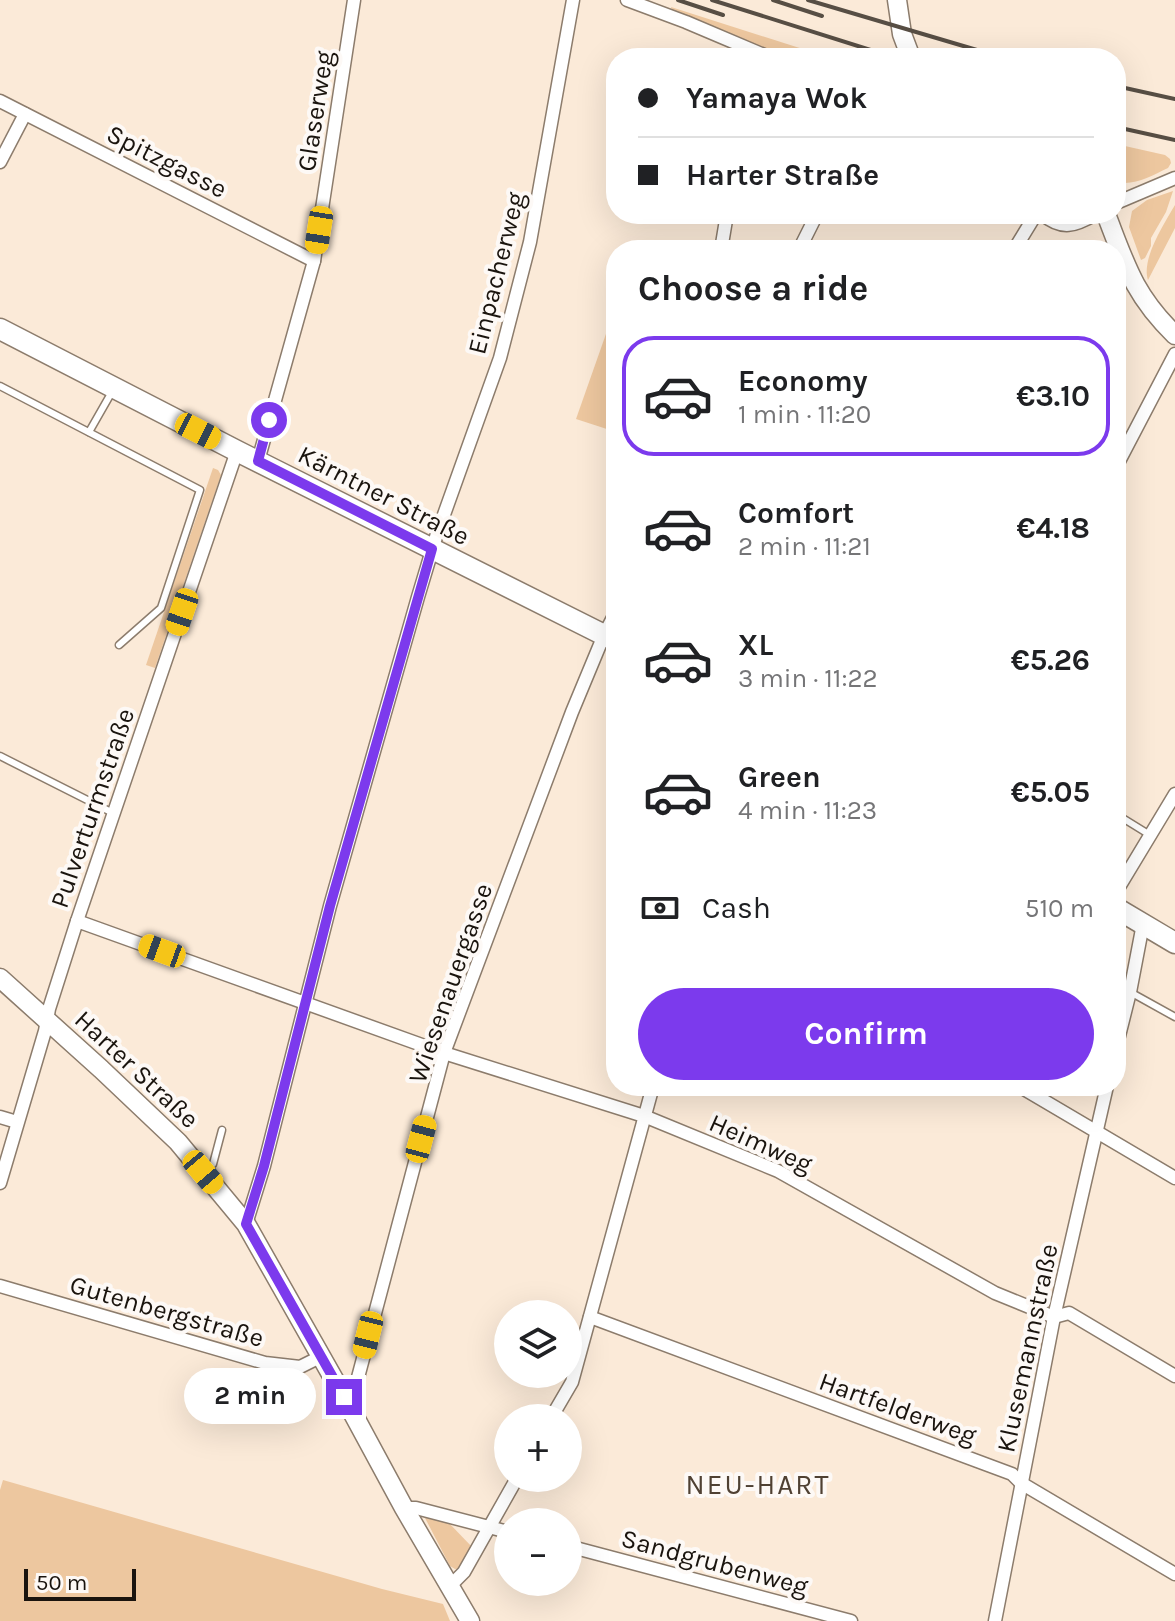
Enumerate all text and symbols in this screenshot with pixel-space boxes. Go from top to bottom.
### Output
street label: Glaserweg [291,48,340,174]
text: Yamaya Wok [686,80,867,116]
street label: Spitzgasse [102,118,232,205]
text: Harter Straße [686,157,879,193]
street label: Einpacherweg [461,188,532,358]
car [303,204,335,256]
text: Choose a ride [638,267,868,309]
icon: car [642,360,714,432]
text: Economy [738,363,868,399]
text: €3.10 [1016,378,1090,414]
text: 1 min · 11:20 [738,399,871,430]
route start [251,402,287,438]
car [171,409,225,453]
street label: Kärntner Straße [293,439,475,552]
icon: car [642,492,714,564]
text: Comfort [738,495,854,531]
text: €4.18 [1017,510,1090,546]
text: 2 min · 11:21 [738,531,871,562]
car [163,585,201,639]
icon: car [642,624,714,696]
text: XL [738,627,773,663]
text: €5.26 [1011,642,1090,678]
text: 3 min · 11:22 [738,663,878,694]
street label: Pulverturmstraße [44,704,141,912]
icon: car [642,756,714,828]
text: Green [738,759,821,795]
text: €5.05 [1011,774,1090,810]
text: 4 min · 11:23 [738,795,877,826]
street label: Wiesenauergasse [402,879,499,1087]
icon: cash [638,886,682,930]
text: Cash [702,890,771,926]
text: 510 m [1025,893,1094,924]
car [135,932,189,970]
button: Confirm [638,988,1094,1080]
street label: Harter Straße [68,1004,205,1135]
street label: Heimweg [704,1107,817,1180]
car [403,1113,439,1165]
car [178,1146,228,1198]
street label: Klusemannstraße [990,1241,1065,1455]
street label: Gutenbergstraße [66,1269,267,1354]
map controls [494,1300,582,1596]
button: layers [494,1300,582,1388]
car [351,1309,385,1361]
street label: Hartfelderweg [815,1366,981,1451]
callout: 2 min [184,1369,316,1425]
route end [326,1379,362,1415]
text: 2 min [214,1380,286,1411]
button: + [494,1404,582,1492]
district label: NEU-HART [686,1468,830,1501]
button: − [494,1508,582,1596]
street label: Sandgrubenweg [618,1523,812,1602]
scale bar [24,1565,136,1601]
text: 50 m [36,1570,87,1596]

